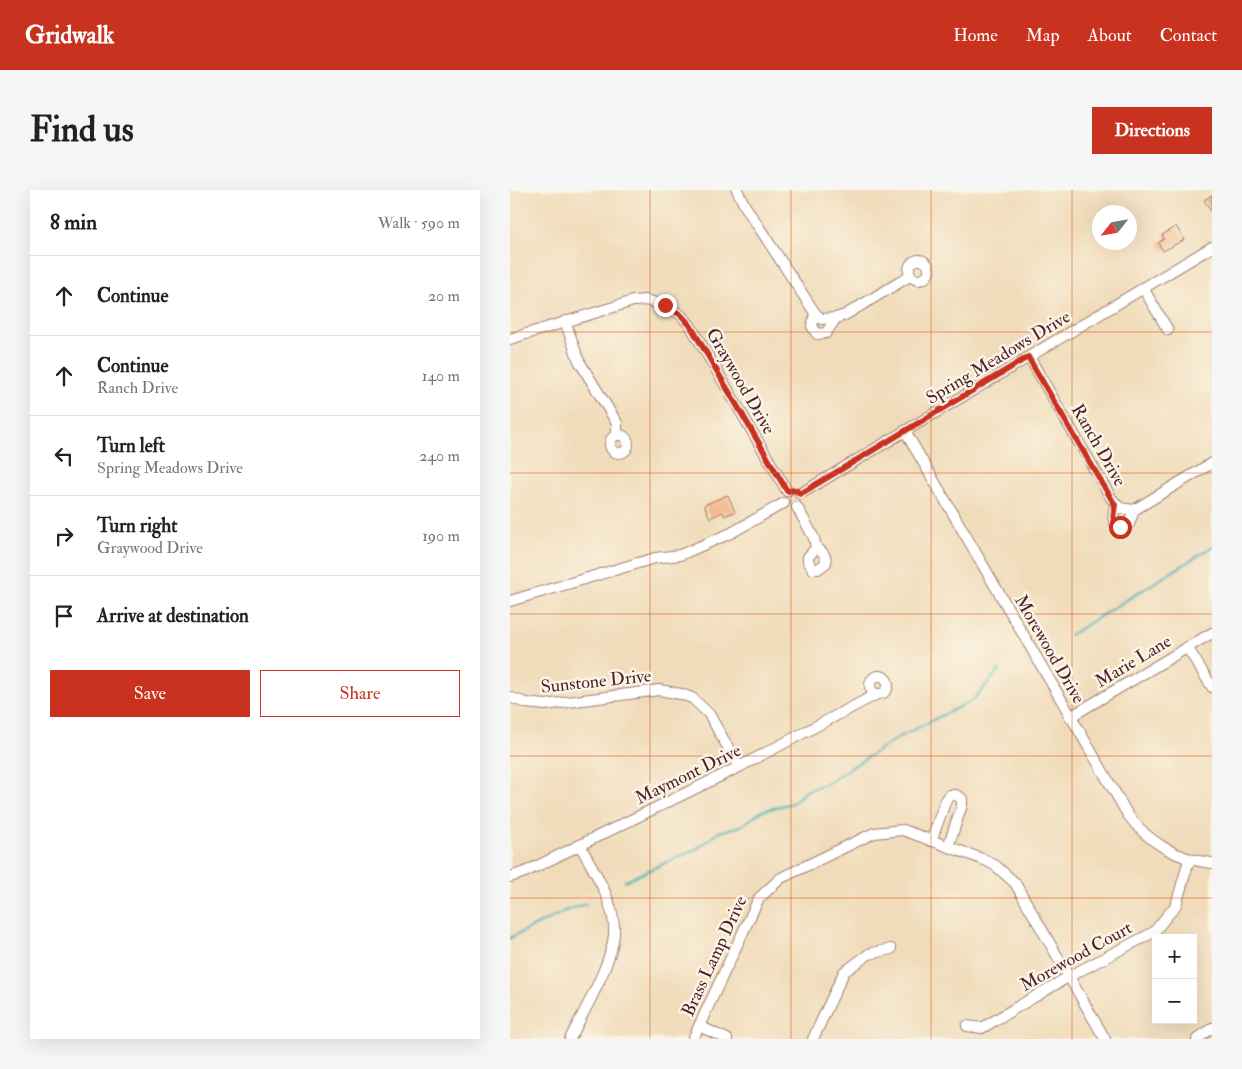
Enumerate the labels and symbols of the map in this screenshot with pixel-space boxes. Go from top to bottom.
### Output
north arrow [1092,205,1137,250]
route end [654,294,677,317]
street label: Spring Meadows Drive [922,305,1075,410]
street label: Graywood Drive [701,324,781,439]
street label: Ranch Drive [1066,400,1132,491]
route start [1109,516,1132,539]
street label: Morewood Drive [1009,591,1090,708]
street label: Marie Lane [1091,630,1176,693]
street label: Sunstone Drive [540,664,653,699]
street label: Maymont Drive [631,739,745,810]
street label: Brass Lamp Drive [676,892,753,1020]
street label: Morewood Court [1016,916,1136,997]

